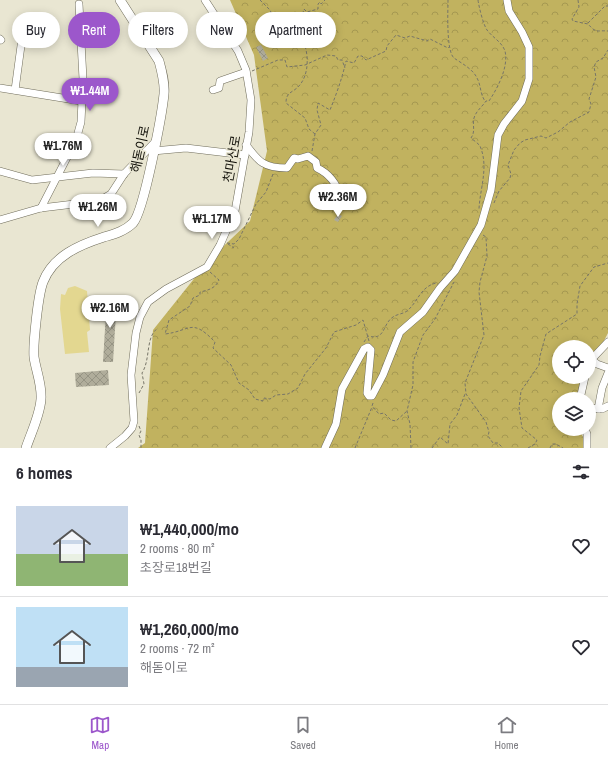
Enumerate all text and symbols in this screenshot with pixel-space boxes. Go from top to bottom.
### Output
chip: Buy [12,12,60,48]
chip: Rent [68,12,120,48]
chip: Filters [128,12,188,48]
chip: New [196,12,247,48]
chip: Apartment [255,12,336,48]
pin: ₩1.44M [57,78,123,112]
text: ₩1.44M [71,82,109,99]
street label: 해돋이로 [127,124,153,174]
pin: ₩1.76M [30,133,96,167]
street label: 천마산로 [219,134,245,184]
text: ₩1.76M [44,137,82,154]
pin: ₩2.36M [305,184,371,218]
text: ₩2.36M [319,188,357,205]
pin: ₩1.26M [65,194,131,228]
text: ₩1.26M [79,198,117,215]
pin: ₩1.17M [179,206,245,240]
text: ₩1.17M [193,210,231,227]
pin: ₩2.16M [77,295,143,329]
text: ₩2.16M [91,299,129,316]
map controls [552,340,596,436]
button: locate [552,340,596,384]
button: layers [552,392,596,436]
text: 6 homes [16,461,73,484]
icon: filters [570,461,592,483]
text: ₩1,440,000/mo [140,517,239,540]
icon: home [48,522,96,570]
icon: heart [570,535,592,557]
text: 2 rooms · 80 m² [140,540,215,557]
text: 초장로18번길 [140,559,212,576]
text: ₩1,260,000/mo [140,617,239,640]
icon: home [48,623,96,671]
icon: heart [570,636,592,658]
text: 2 rooms · 72 m² [140,640,215,657]
text: 해돋이로 [140,659,188,676]
tab: Map [89,714,111,752]
tab: Saved [290,714,316,752]
tab: Home [495,714,519,752]

